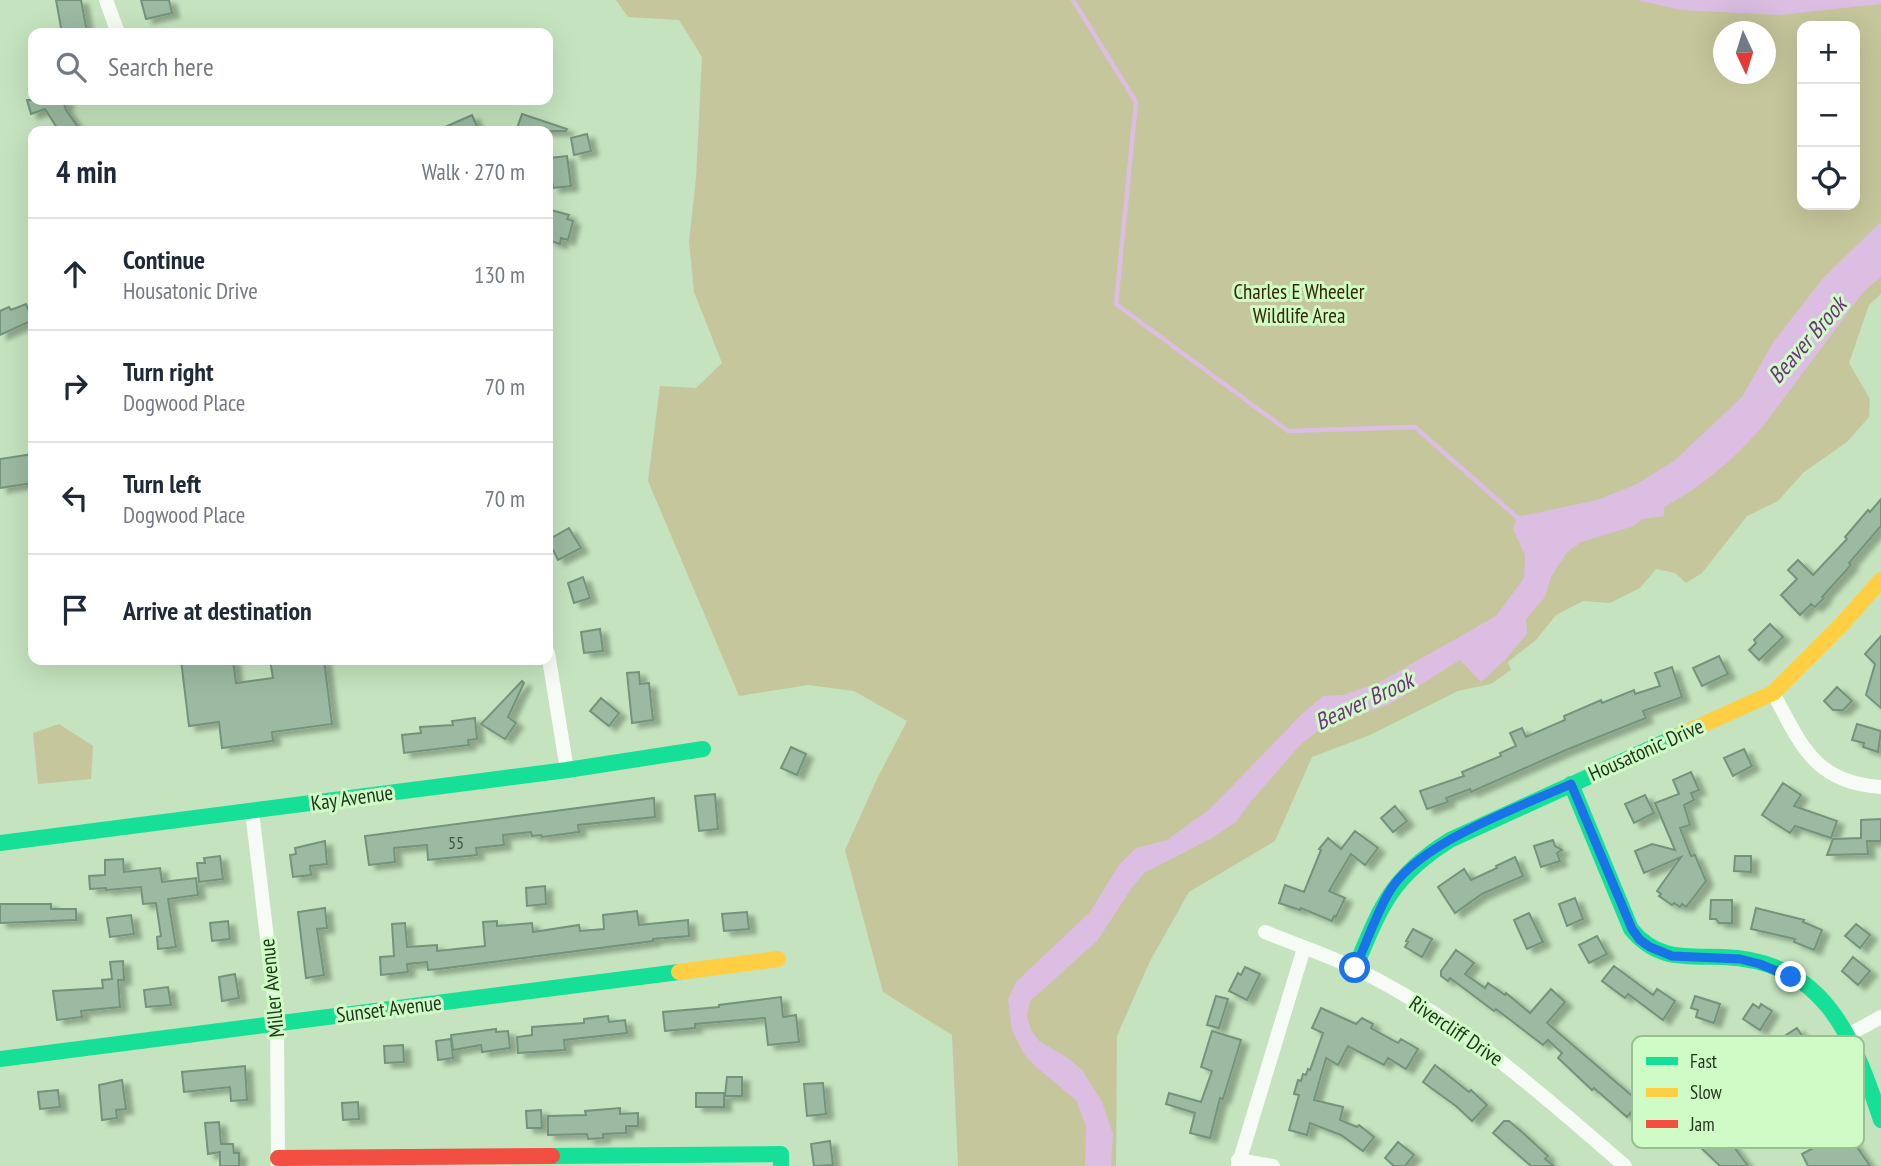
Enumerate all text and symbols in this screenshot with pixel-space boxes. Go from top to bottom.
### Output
north arrow [1713,21,1776,84]
map controls [1797,21,1860,210]
button: + [1797,21,1860,84]
search box [28,28,553,105]
icon: search [52,48,90,86]
text: Search here [108,50,214,83]
button: − [1797,84,1860,147]
button: locate [1797,147,1860,210]
text: 4 min [56,152,117,191]
text: Walk · 270 m [422,157,525,186]
text: Continue [123,243,205,276]
icon: ahead [56,255,94,293]
text: 130 m [474,260,525,289]
text: Housatonic Drive [123,276,258,305]
park label: Charles E Wheeler Wildlife Area [1233,278,1365,329]
water label: Beaver Brook [1761,288,1854,389]
text: Turn right [123,355,214,388]
icon: right [56,367,94,405]
text: 70 m [484,372,525,401]
text: Dogwood Place [123,388,245,417]
text: Turn left [123,467,201,500]
icon: left [56,479,94,517]
text: 70 m [484,484,525,513]
text: Dogwood Place [123,500,245,529]
icon: arrive [56,591,94,629]
text: Arrive at destination [123,594,312,627]
water label: Beaver Brook [1310,664,1420,736]
street label: Housatonic Drive [1584,712,1708,787]
street label: Kay Avenue [309,778,395,817]
house number: 55 [448,831,464,854]
street label: Miller Avenue [253,937,290,1039]
route start [1339,952,1370,983]
route end [1775,961,1806,992]
street label: Sunset Avenue [335,989,443,1028]
street label: Rivercliff Drive [1404,989,1508,1072]
legend [1632,1036,1864,1148]
text: Fast [1690,1049,1718,1073]
text: Slow [1690,1080,1723,1104]
text: Jam [1689,1112,1715,1136]

